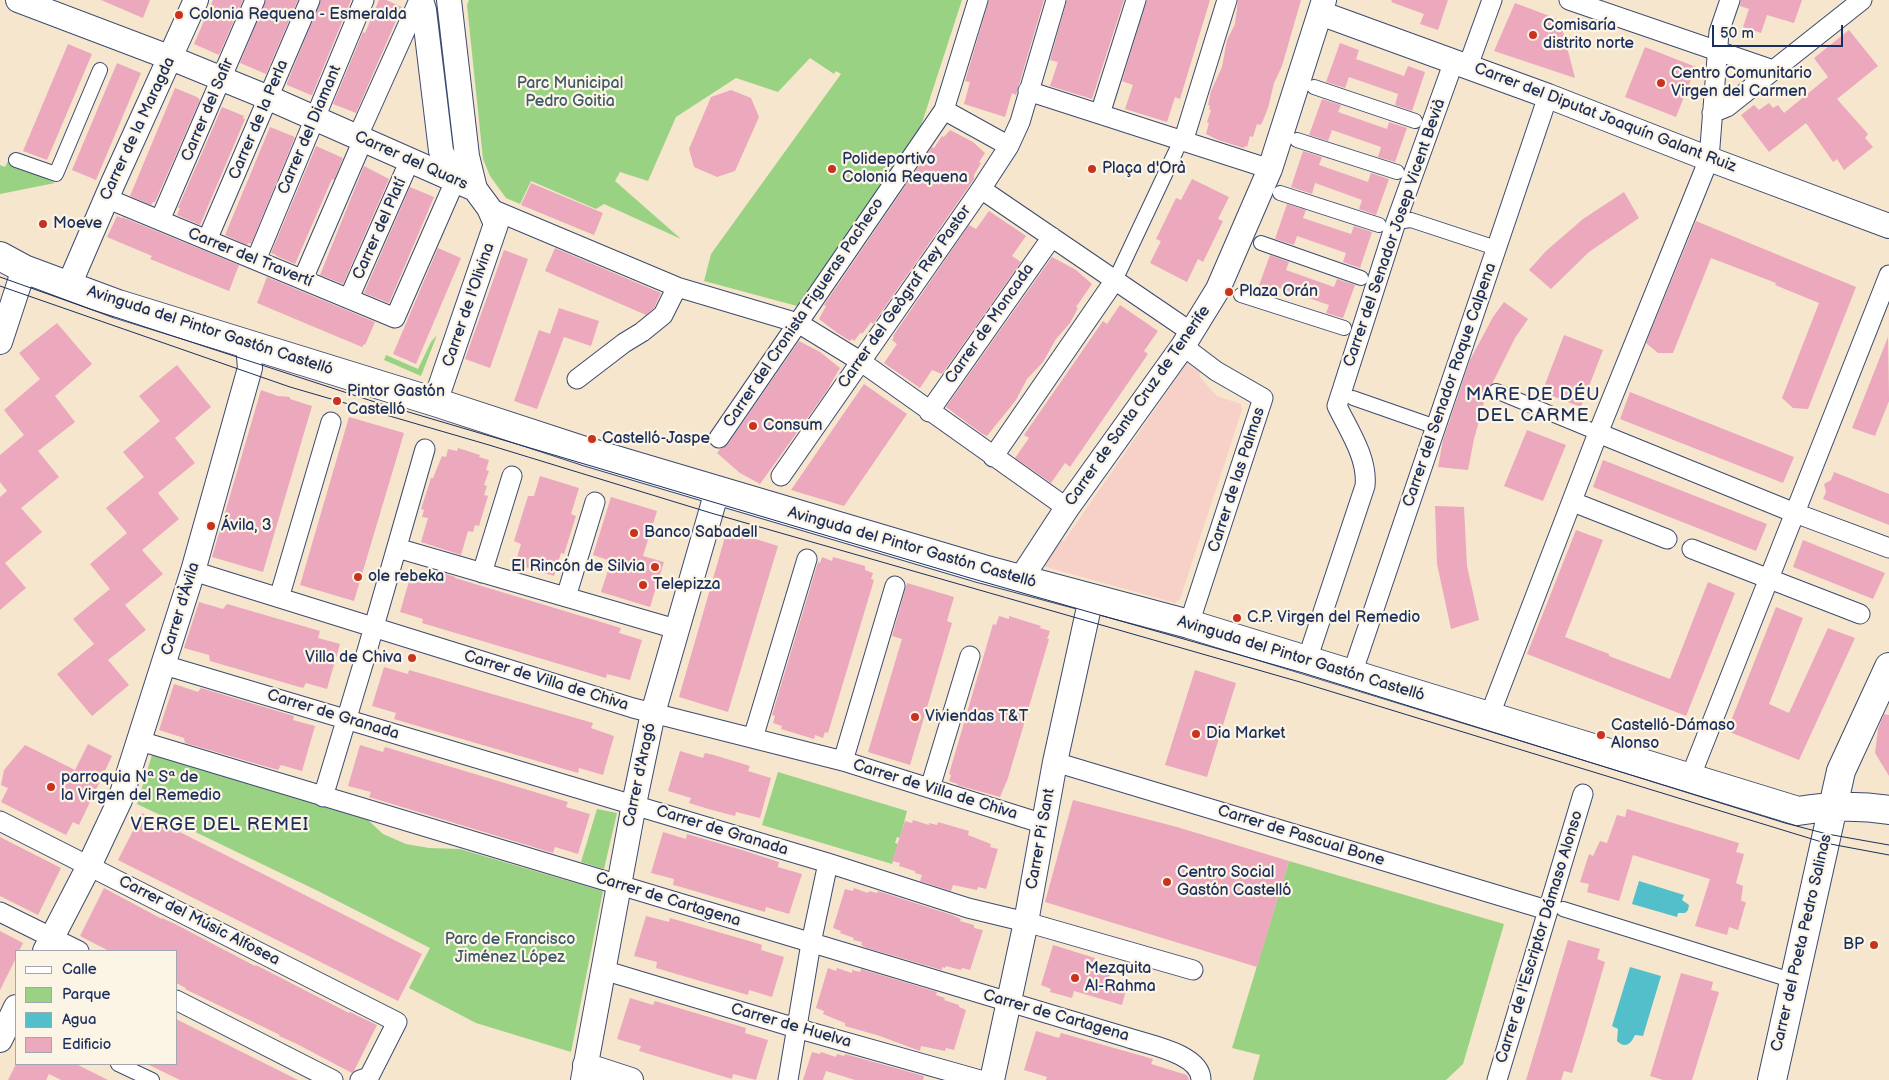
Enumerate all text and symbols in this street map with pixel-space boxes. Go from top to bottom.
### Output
place label: Colonia Requena - Esmeralda [189,5,407,25]
marker: Colonia Requena - Esmeralda [173,9,185,21]
scale bar [1714,15,1845,47]
place label: Comisaría distrito norte [1543,16,1634,54]
text: 50 m [1720,24,1754,43]
marker: Comisaría distrito norte [1527,29,1539,41]
street label: Carrer de la Maragda [96,54,180,204]
street label: Carrer del Safir [178,56,238,164]
street label: Carrer de la Perla [225,57,293,183]
street label: Carrer del Diputat Joaquín Galant Ruiz [1471,59,1739,177]
street label: Carrer del Diamant [274,63,346,197]
place label: Centro Comunitario Virgen del Carmen [1671,64,1812,102]
park label: Parc Municipal Pedro Goitia [517,74,623,112]
marker: Centro Comunitario Virgen del Carmen [1655,77,1667,89]
street label: Carrer del Senador Josep Vicent Bevià [1340,96,1450,370]
street label: Carrer del Quars [351,127,471,195]
place label: Polideportivo Colonia Requena [842,150,968,188]
place label: Plaça d'Orà [1102,159,1186,179]
marker: Polideportivo Colonia Requena [826,163,838,175]
marker: Plaça d'Orà [1086,163,1098,175]
street label: Carrer del Platí [349,175,411,283]
street label: Carrer del Cronista Figueras Pacheco [720,195,888,431]
street label: Carrer del Geògraf Rey Pastor [834,202,976,392]
place label: Moeve [53,214,102,234]
marker: Moeve [37,218,49,230]
street label: Carrer del Travertí [185,224,315,292]
street label: Carrer de l'Olivina [439,240,499,370]
street label: Carrer de Moncada [941,260,1039,388]
street label: Carrer del Senador Roque Calpena [1399,260,1501,510]
street label: Avinguda del Pintor Gastón Castelló [84,282,336,380]
place label: Plaza Orán [1239,282,1318,302]
marker: Plaza Orán [1223,286,1235,298]
street label: Carrer de Santa Cruz de Tenerife [1061,302,1215,510]
place label: Pintor Gastón Castelló [347,382,445,420]
district label: MARE DE DÉU DEL CARME [1464,384,1602,426]
marker: Pintor Gastón Castelló [331,395,343,407]
street label: Carrer de las Palmas [1205,405,1269,555]
place label: Consum [763,416,823,436]
marker: Consum [747,420,759,432]
place label: Castelló-Jaspe [602,429,710,449]
marker: Castelló-Jaspe [586,433,598,445]
street label: Avinguda del Pintor Gastón Castelló [785,503,1039,593]
place label: Ávila, 3 [221,516,271,536]
marker: Ávila, 3 [205,520,217,532]
place label: Banco Sabadell [644,523,758,543]
marker: Banco Sabadell [628,527,640,539]
place label: El Rincón de Silvia [511,557,645,577]
street label: Carrer d'Àvila [158,560,204,658]
marker: El Rincón de Silvia [649,561,661,573]
place label: ole rebeka [368,567,444,587]
marker: ole rebeka [352,571,364,583]
place label: Telepizza [653,575,721,595]
marker: Telepizza [637,579,649,591]
place label: C.P. Virgen del Remedio [1247,608,1420,628]
street label: Avinguda del Pintor Gastón Castelló [1175,612,1427,706]
marker: C.P. Virgen del Remedio [1231,612,1243,624]
street label: Carrer de Villa de Chiva [461,647,631,715]
place label: Villa de Chiva [305,648,402,668]
marker: Villa de Chiva [406,652,418,664]
street label: Carrer de Granada [265,686,401,744]
place label: Viviendas T&T [925,707,1028,727]
marker: Viviendas T&T [909,711,921,723]
place label: Castelló-Dámaso Alonso [1611,716,1735,754]
street label: Carrer d'Aragó [620,721,660,829]
place label: Dia Market [1206,724,1285,744]
marker: Dia Market [1190,728,1202,740]
marker: Castelló-Dámaso Alonso [1595,729,1607,741]
street label: Carrer de Villa de Chiva [850,756,1020,824]
place label: parroquia Nª Sª de la Virgen del Remedio [61,768,221,806]
marker: parroquia Nª Sª de la Virgen del Remedio [45,781,57,793]
street label: Carrer Pi Sant [1023,787,1059,891]
street label: Carrer de Pascual Bone [1215,801,1387,871]
street label: Carrer de Granada [654,802,790,860]
street label: Carrer de l'Escriptor Dámaso Alonso [1492,808,1588,1066]
district label: VERGE DEL REMEI [129,814,311,836]
street label: Carrer del Poeta Pedro Salinas [1768,832,1836,1054]
place label: Centro Social Gastón Castelló [1177,863,1291,901]
street label: Carrer de Cartagena [593,869,743,931]
street label: Carrer del Músic Alfosea [115,872,283,970]
marker: Centro Social Gastón Castelló [1161,876,1173,888]
park label: Parc de Francisco Jiménez López [445,930,575,968]
place label: BP [1843,935,1864,955]
marker: BP [1868,939,1880,951]
legend [15,950,178,1065]
place label: Mezquita Al-Rahma [1085,959,1156,997]
text: Calle [62,960,97,979]
marker: Mezquita Al-Rahma [1069,972,1081,984]
text: Parque [62,985,110,1004]
street label: Carrer de Cartagena [981,986,1131,1046]
street label: Carrer de Huelva [729,1000,853,1052]
text: Agua [62,1010,96,1029]
text: Edificio [62,1035,111,1054]

